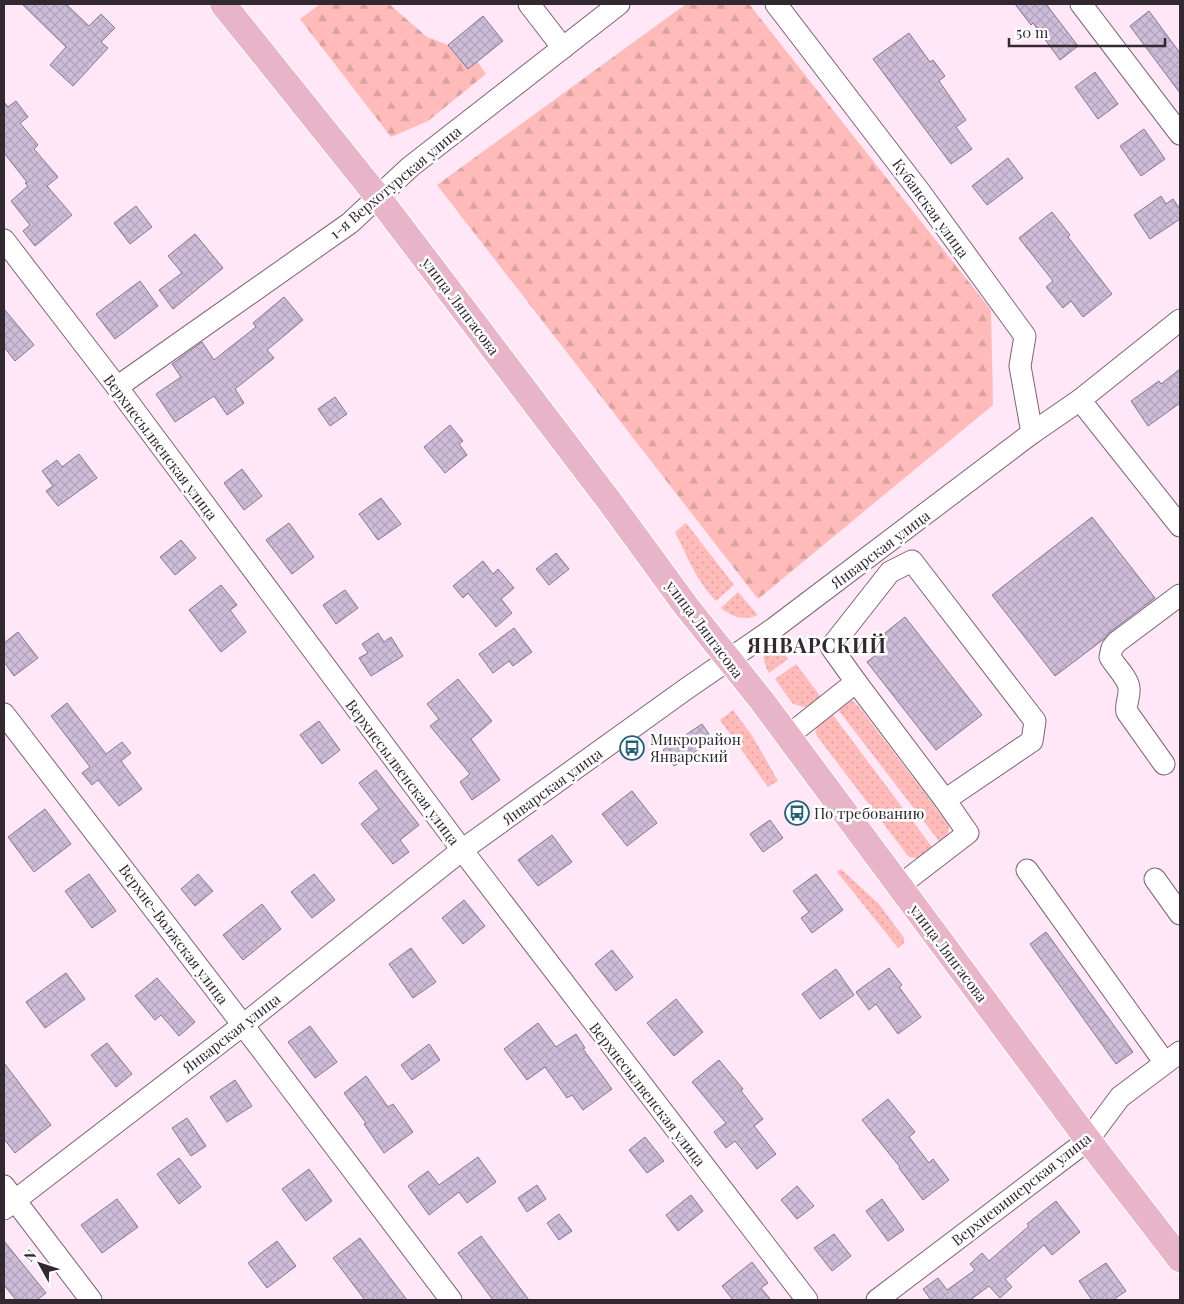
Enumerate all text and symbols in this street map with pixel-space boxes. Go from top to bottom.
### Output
scale bar [1009,15,1165,47]
text: 50 m [1016,22,1049,42]
street label: 1-я Верхотурская улица [325,121,465,243]
street label: Кубанская улица [888,154,974,262]
street label: улица Лянгасова [417,252,505,359]
street label: Верхнесылвенская улица [100,370,223,524]
street label: Январская улица [826,505,934,593]
street label: улица Лянгасова [661,575,749,682]
district label: ЯНВАРСКИЙ [746,631,887,658]
street label: Верхнесылвенская улица [342,695,465,849]
place label: Микрорайон Январский [649,729,741,766]
bus stop icon: Микрорайон Январский [619,735,645,761]
street label: Январская улица [497,743,606,830]
bus stop icon: По требованию [784,800,810,826]
place label: По требованию [814,803,925,823]
street label: Верхне-Волжская улица [115,860,234,1008]
street label: улица Лянгасова [905,899,993,1006]
street label: Январская улица [177,988,284,1078]
street label: Верхнесылвенская улица [585,1018,711,1171]
street label: Верхневишерская улица [947,1128,1095,1250]
north arrow [15,1239,65,1289]
text: N [19,1245,40,1265]

